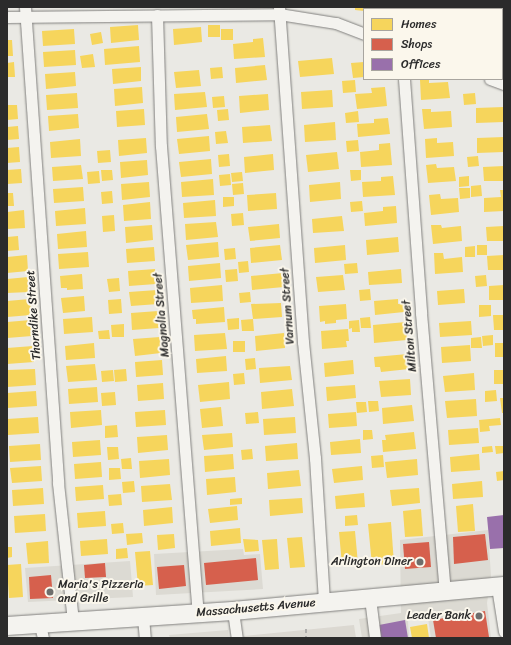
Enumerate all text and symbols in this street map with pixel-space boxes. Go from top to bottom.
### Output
legend [363,8,503,80]
text: Homes [401,13,437,35]
text: Shops [401,33,432,55]
text: Offices [401,53,440,75]
street label: Varnum Street [278,267,298,345]
street label: Thorndike Street [24,269,44,361]
street label: Magnolia Street [151,272,173,358]
street label: Milton Street [400,299,420,373]
place label: Arlington Diner [331,555,412,569]
marker: Arlington Diner [415,557,425,567]
place label: Maria's Pizzeria and Grille [58,578,144,606]
marker: Maria's Pizzeria and Grille [45,587,55,597]
street label: Massachusetts Avenue [196,596,316,620]
place label: Leader Bank [407,609,471,623]
marker: Leader Bank [474,611,484,621]

